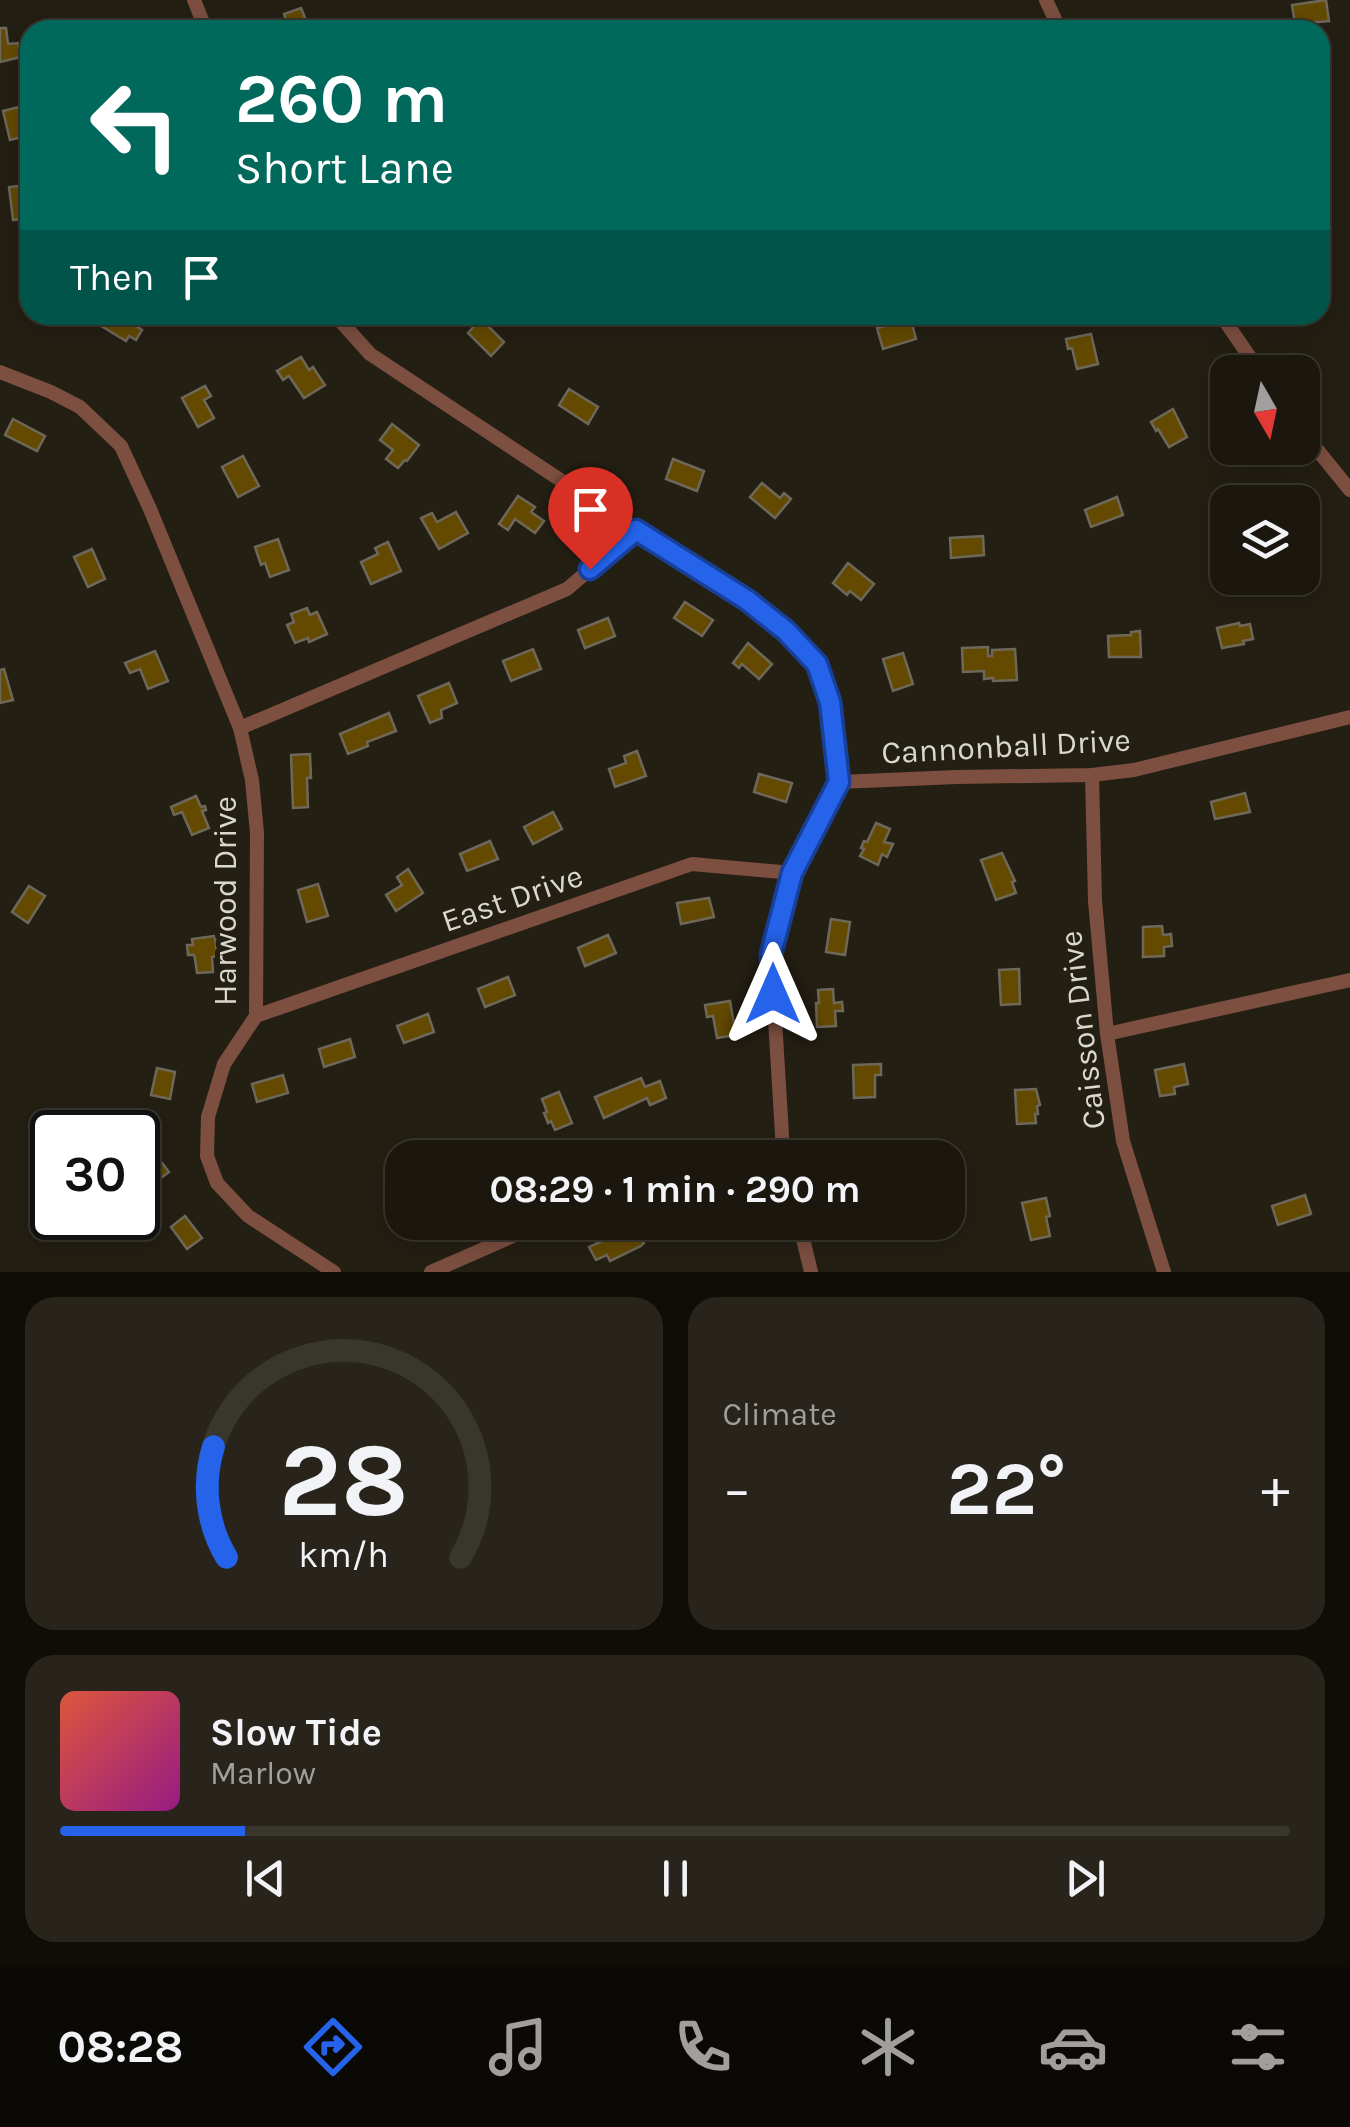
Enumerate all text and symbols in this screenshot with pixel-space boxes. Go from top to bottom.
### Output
text: 260 m [235,58,448,140]
icon: left [70,60,200,190]
text: Short Lane [235,142,454,194]
icon: arrive [174,250,229,305]
text: Then [70,255,154,300]
north arrow [1210,355,1320,465]
map controls [1210,355,1320,595]
pin [548,467,633,570]
icon: arrive [563,482,618,537]
button: layers [1210,485,1320,595]
street label: Cannonball Drive [880,721,1132,772]
street label: Harwood Drive [207,796,244,1006]
street label: East Drive [437,857,588,940]
street label: Caisson Drive [1052,929,1113,1131]
position arrow [721,942,825,1046]
speed limit sign: 30 [30,1110,160,1240]
text: 08:29 · 1 min · 290 m [489,1167,861,1212]
text: Climate [723,1396,837,1433]
text: 28 [279,1420,409,1541]
text: 22° [946,1445,1066,1533]
text: − [723,1457,751,1521]
text: + [1261,1457,1290,1521]
text: km/h [298,1534,389,1576]
text: Slow Tide [210,1710,382,1755]
text: Marlow [210,1755,316,1792]
icon: previous [238,1851,293,1906]
icon: pause [648,1851,703,1906]
icon: next [1058,1851,1113,1906]
icon: directions [298,2012,368,2082]
icon: music [483,2012,553,2082]
icon: phone [668,2012,738,2082]
icon: climate [853,2012,923,2082]
icon: car [1038,2012,1108,2082]
icon: filters [1223,2012,1293,2082]
text: 08:28 [57,2021,183,2073]

